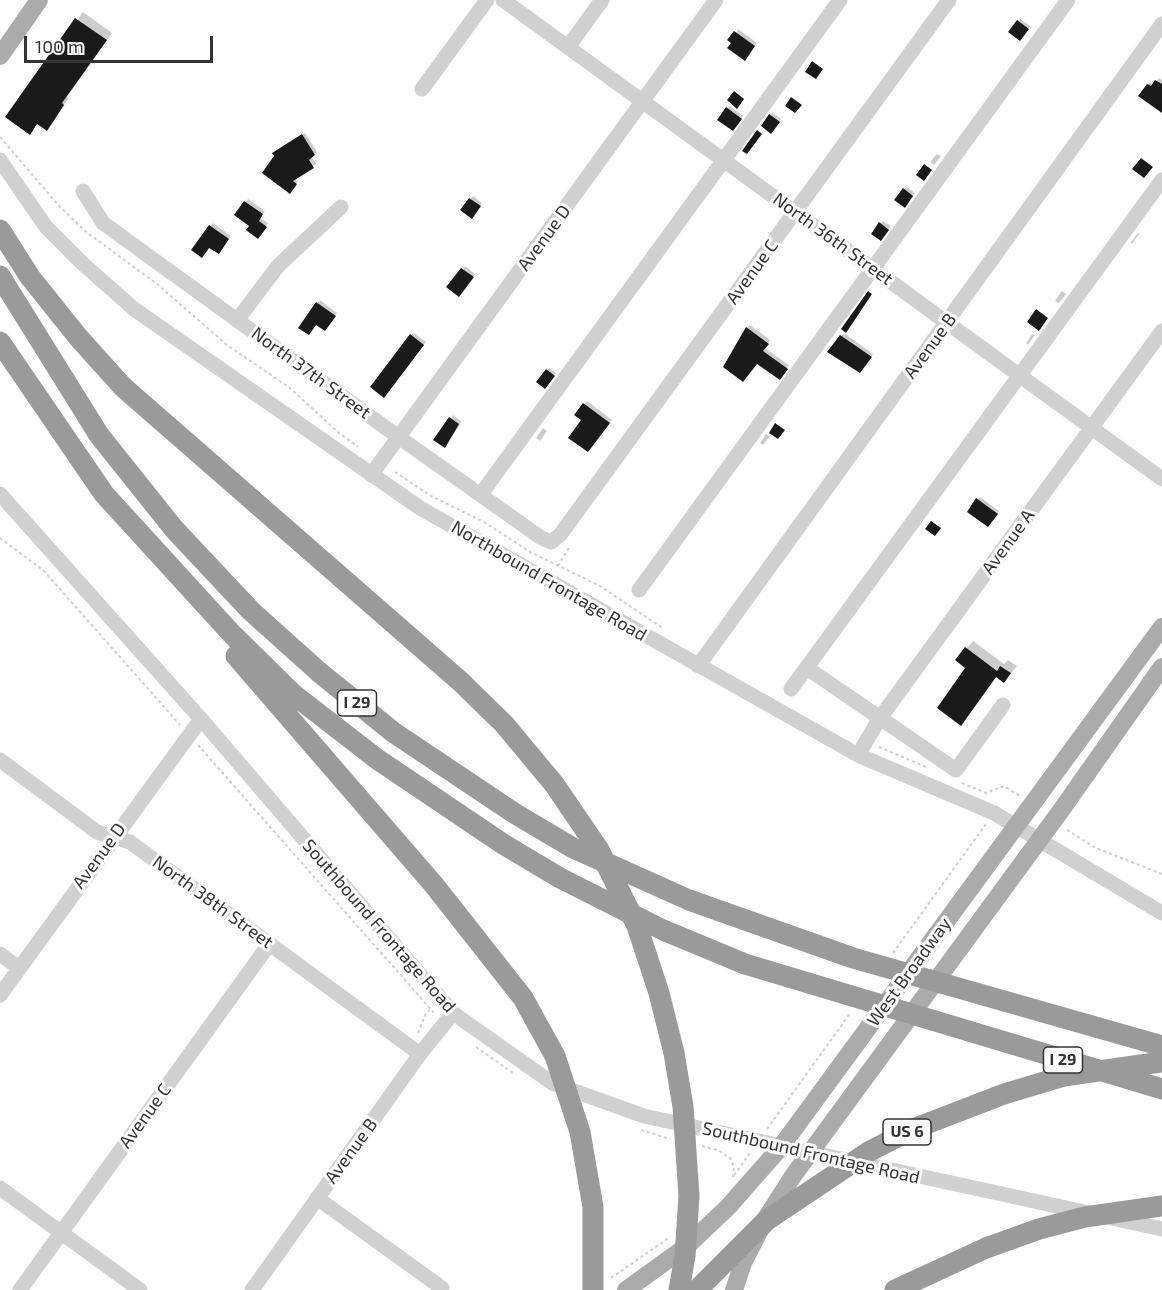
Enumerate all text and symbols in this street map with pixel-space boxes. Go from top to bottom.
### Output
scale bar [27,24,216,62]
text: 100 m [35,35,84,57]
street label: North 36th Street [769,188,897,290]
street label: Avenue D [513,201,575,275]
street label: Avenue C [721,235,783,309]
street label: Avenue B [899,309,961,383]
street label: North 37th Street [247,323,375,423]
street label: Avenue A [977,505,1039,579]
street label: Northbound Frontage Road [448,516,650,646]
road number: I 29 [338,690,376,716]
street label: Avenue D [68,819,130,893]
street label: Southbound Frontage Road [298,835,460,1017]
street label: North 38th Street [149,851,277,953]
street label: West Broadway [862,913,956,1031]
road number: I 29 [1044,1047,1082,1073]
street label: Avenue C [114,1079,176,1153]
street label: Avenue B [320,1114,382,1188]
street label: Southbound Frontage Road [700,1117,922,1189]
road number: US 6 [883,1119,931,1145]

